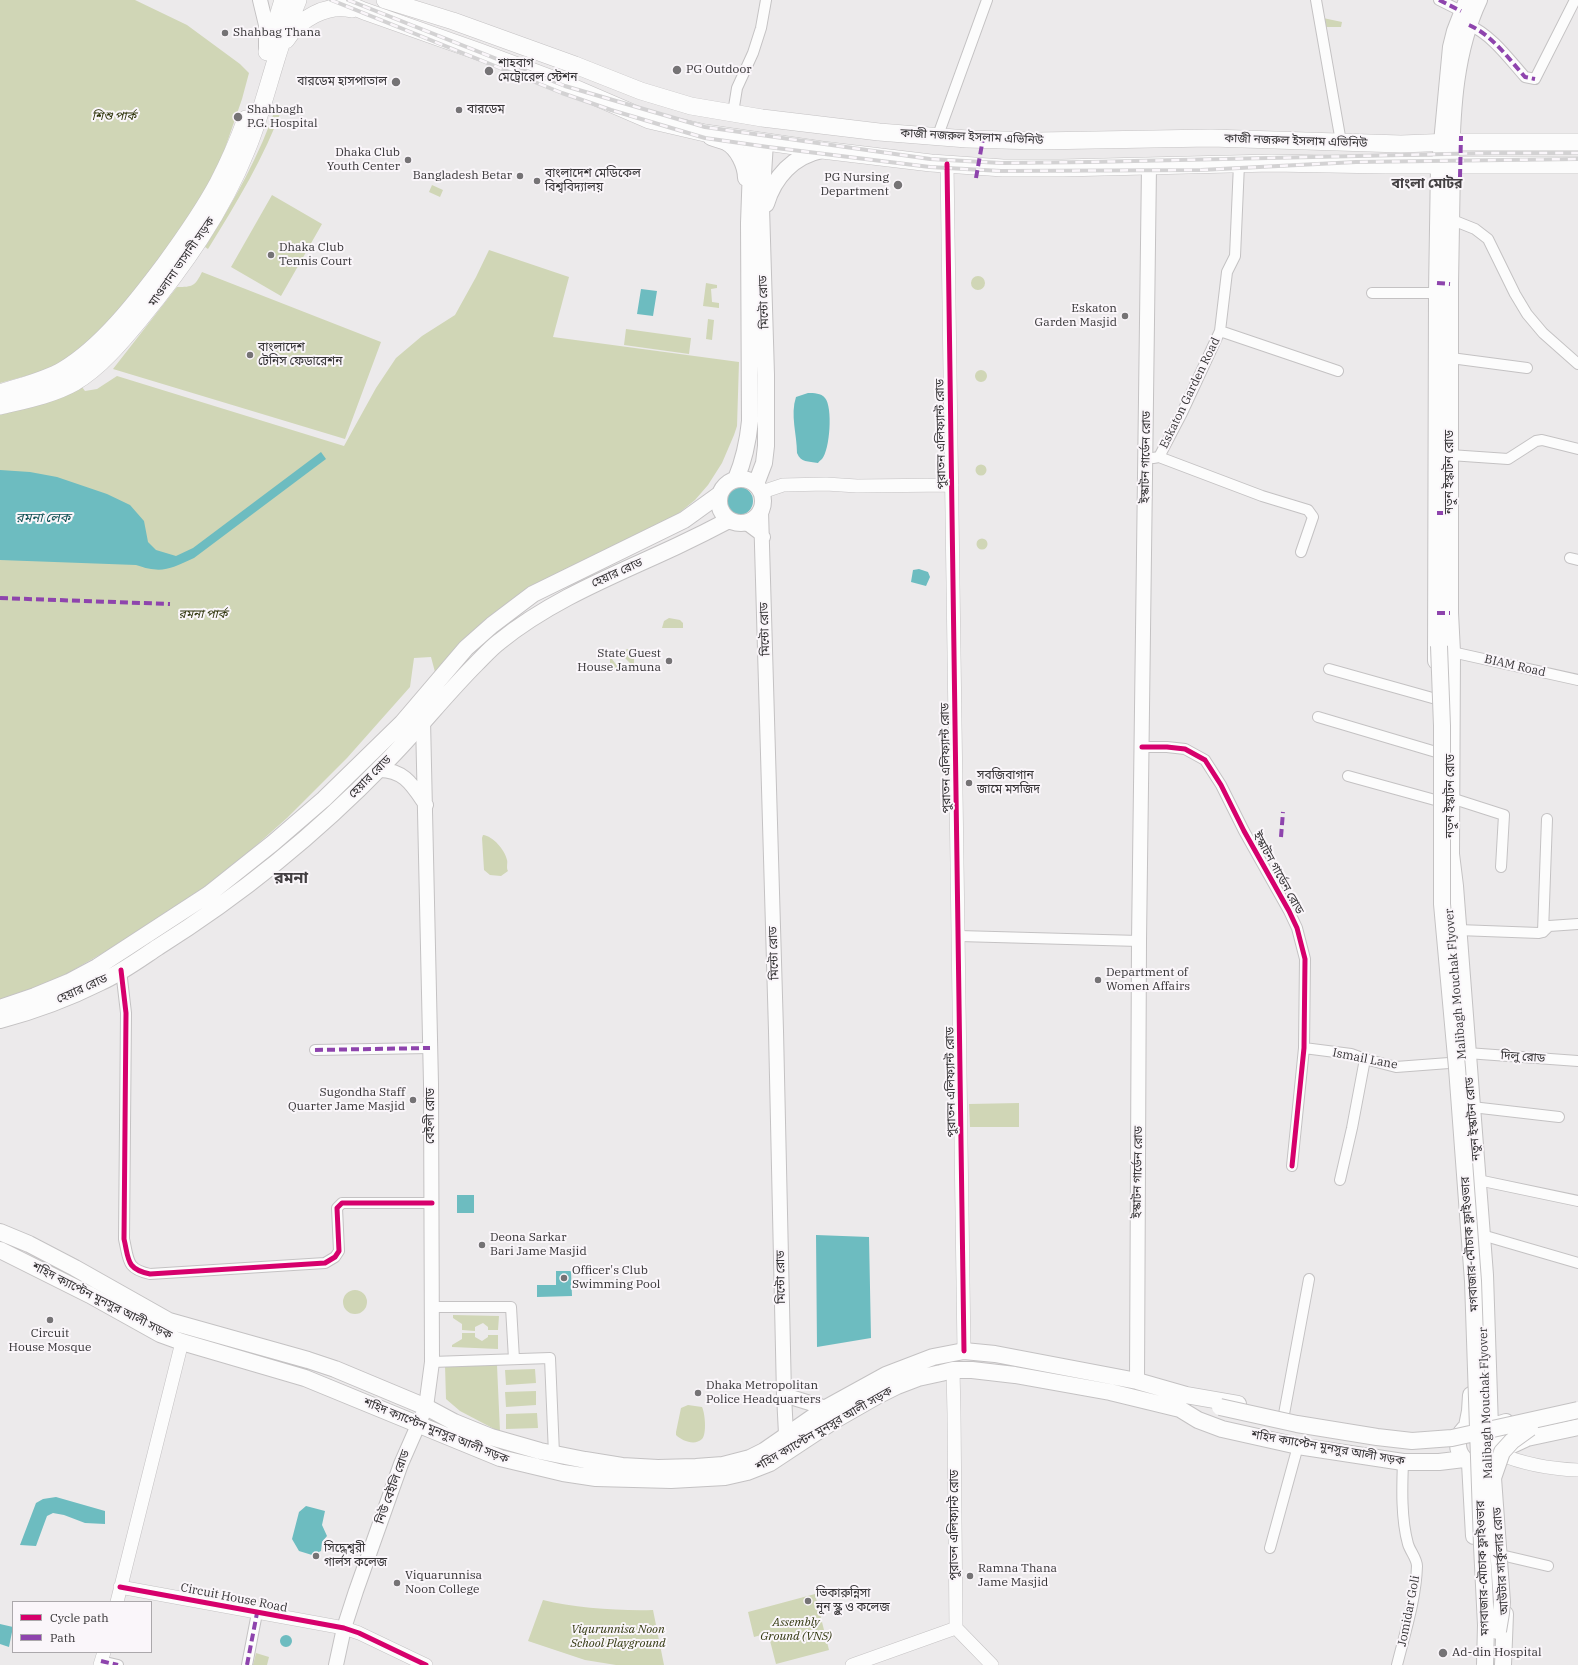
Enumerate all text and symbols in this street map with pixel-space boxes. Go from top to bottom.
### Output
place label: Shahbag Thana [233,26,321,40]
marker: Shahbag Thana [220,28,230,38]
place label: শাহবাগ মেট্রোরেল স্টেশন [498,57,577,85]
place label: PG Outdoor [686,63,751,77]
marker: PG Outdoor [671,64,683,76]
marker: শাহবাগ মেট্রোরেল স্টেশন [483,65,495,77]
place label: বারডেম হাসপাতাল [297,75,387,89]
marker: বারডেম হাসপাতাল [390,76,402,88]
place label: Shahbagh P.G. Hospital [247,103,318,131]
place label: বারডেম [467,103,505,117]
marker: বারডেম [454,105,464,115]
park label: শিশু পার্ক [92,110,136,124]
marker: Shahbagh P.G. Hospital [232,111,244,123]
street label: কাজী নজরুল ইসলাম এভিনিউ [900,126,1044,148]
street label: কাজী নজরুল ইসলাম এভিনিউ [1224,131,1368,151]
place label: Dhaka Club Youth Center [327,146,400,174]
marker: Dhaka Club Youth Center [403,155,413,165]
place label: বাংলাদেশ মেডিকেল বিশ্ববিদ্যালয় [545,167,641,195]
place label: Bangladesh Betar [413,169,512,183]
marker: Bangladesh Betar [515,171,525,181]
place label: PG Nursing Department [821,171,889,199]
marker: বাংলাদেশ মেডিকেল বিশ্ববিদ্যালয় [532,176,542,186]
district label: বাংলা মোটর [1392,176,1462,192]
marker: PG Nursing Department [892,179,904,191]
street label: মাওলানা ভাসানী সড়ক [146,215,218,309]
place label: Dhaka Club Tennis Court [279,241,352,269]
marker: Dhaka Club Tennis Court [266,250,276,260]
street label: মিন্টো রোড [756,275,772,329]
place label: Eskaton Garden Masjid [1035,302,1117,330]
marker: Eskaton Garden Masjid [1120,311,1130,321]
street label: Eskaton Garden Road [1157,335,1223,451]
place label: বাংলাদেশ টেনিস ফেডারেশন [258,341,343,369]
marker: বাংলাদেশ টেনিস ফেডারেশন [245,350,255,360]
street label: পুরাতন এলিফ্যান্ট রোড [933,379,949,489]
street label: ইস্কাটন গার্ডেন রোড [1138,411,1154,503]
street label: নতুন ইস্কাটন রোড [1443,430,1457,514]
water label: রমনা লেক [16,510,70,526]
street label: হেয়ার রোড [589,555,645,591]
street label: মিন্টো রোড [757,602,773,656]
park label: রমনা পার্ক [179,608,227,622]
place label: State Guest House Jamuna [577,647,661,675]
street label: BIAM Road [1483,652,1547,680]
marker: State Guest House Jamuna [664,656,674,666]
street label: পুরাতন এলিফ্যান্ট রোড [938,703,954,813]
street label: হেয়ার রোড [346,753,394,801]
street label: নতুন ইস্কাটন রোড [1444,754,1458,838]
place label: সবজিবাগান জামে মসজিদ [977,769,1040,797]
marker: সবজিবাগান জামে মসজিদ [964,778,974,788]
street label: ইস্কাটন গার্ডেন রোড [1249,829,1307,917]
district label: রমনা [274,868,308,888]
street label: Malibagh Mouchak Flyover [1442,908,1470,1060]
street label: মিন্টো রোড [766,926,782,980]
place label: Department of Women Affairs [1106,966,1190,994]
street label: হেয়ার রোড [54,971,110,1007]
marker: Department of Women Affairs [1093,975,1103,985]
street label: পুরাতন এলিফ্যান্ট রোড [943,1027,959,1137]
street label: Ismail Lane [1331,1046,1399,1072]
street label: দিলু রোড [1500,1048,1546,1066]
street label: নতুন ইস্কাটন রোড [1462,1077,1484,1161]
place label: Sugondha Staff Quarter Jame Masjid [288,1086,405,1114]
street label: বেইলী রোড [424,1088,438,1144]
marker: Sugondha Staff Quarter Jame Masjid [408,1095,418,1105]
street label: ইস্কাটন গার্ডেন রোড [1130,1126,1146,1218]
street label: মগবাজার-মৌচাক ফ্লাইওভার [1458,1176,1482,1312]
place label: Deona Sarkar Bari Jame Masjid [490,1231,587,1259]
marker: Deona Sarkar Bari Jame Masjid [477,1240,487,1250]
street label: মিন্টো রোড [773,1250,789,1304]
street label: শহিদ ক্যাপ্টেন মুনসুর আলী সড়ক [29,1259,175,1343]
place label: Officer's Club Swimming Pool [572,1264,660,1292]
marker: Officer's Club Swimming Pool [559,1273,569,1283]
marker: Circuit House Mosque [45,1315,55,1325]
place label: Circuit House Mosque [9,1327,91,1355]
street label: Malibagh Mouchak Flyover [1476,1327,1496,1479]
place label: Dhaka Metropolitan Police Headquarters [706,1379,821,1407]
street label: শহিদ ক্যাপ্টেন মুনসুর আলী সড়ক [753,1384,895,1474]
marker: Dhaka Metropolitan Police Headquarters [693,1388,703,1398]
street label: শহিদ ক্যাপ্টেন মুনসুর আলী সড়ক [361,1395,511,1467]
street label: শহিদ ক্যাপ্টেন মুনসুর আলী সড়ক [1250,1427,1406,1469]
street label: নিউ বেইলি রোড [373,1448,413,1526]
street label: পুরাতন এলিফ্যান্ট রোড [948,1470,962,1580]
street label: মগবাজার-মৌচাক ফ্লাইওভার [1473,1500,1493,1636]
street label: আউটার সার্কুলার রোড [1490,1507,1512,1615]
place label: সিদ্ধেশ্বরী গার্লস কলেজ [324,1542,387,1570]
marker: সিদ্ধেশ্বরী গার্লস কলেজ [311,1551,321,1561]
place label: Ramna Thana Jame Masjid [978,1562,1057,1590]
place label: Viquarunnisa Noon College [405,1569,482,1597]
marker: Ramna Thana Jame Masjid [965,1571,975,1581]
street label: Jomidar Goli [1395,1574,1423,1648]
marker: Viquarunnisa Noon College [392,1578,402,1588]
street label: Circuit House Road [179,1581,289,1615]
place label: ভিকারুন্নিসা নূন স্কুল ও কলেজ [816,1587,890,1615]
marker: ভিকারুন্নিসা নূন স্কুল ও কলেজ [803,1596,813,1606]
legend [12,1601,152,1653]
text: Cycle path [50,1610,109,1625]
park label: Assembly Ground (VNS) [760,1616,832,1644]
park label: Viqurunnisa Noon School Playground [570,1623,666,1651]
text: Path [50,1630,75,1645]
place label: Ad-din Hospital [1452,1646,1542,1660]
marker: Ad-din Hospital [1437,1647,1449,1659]

